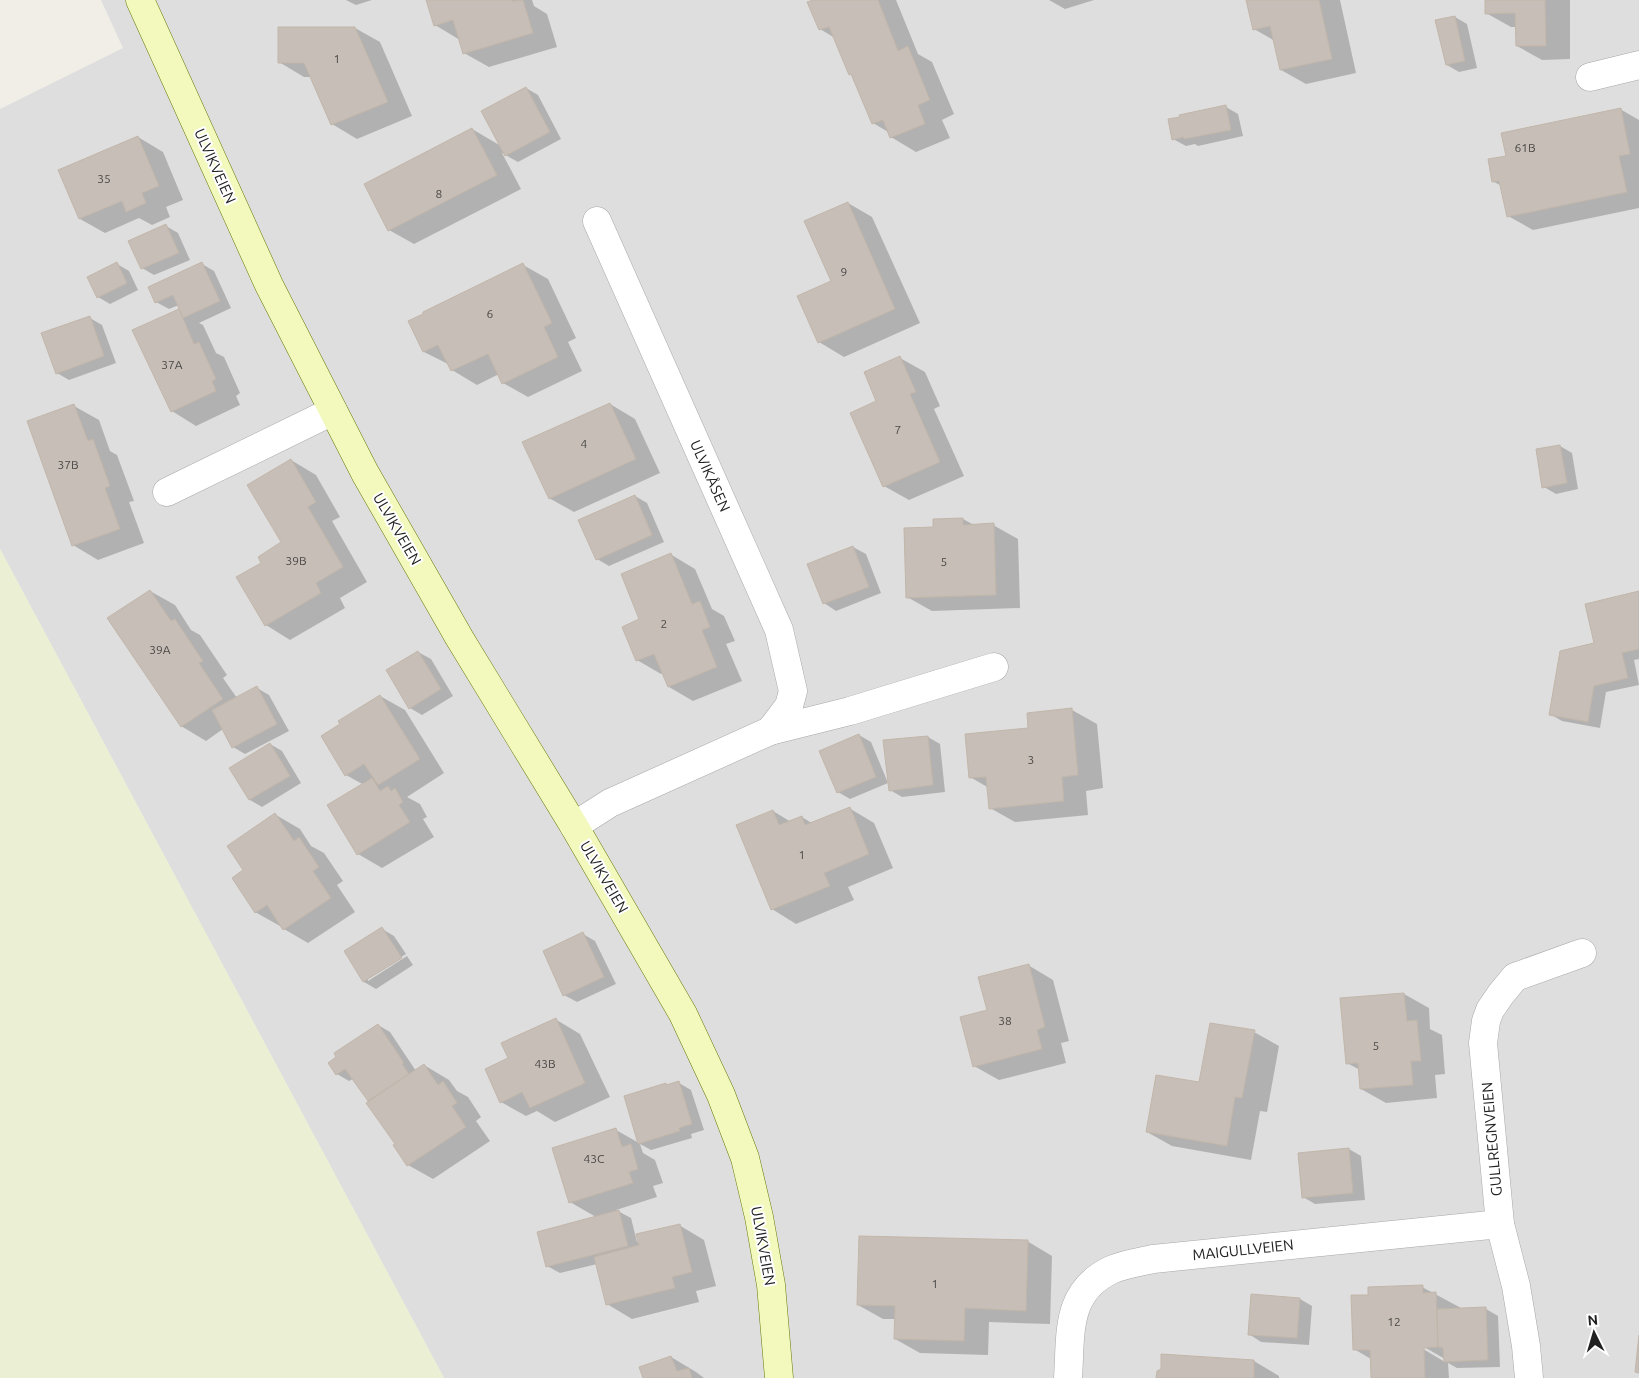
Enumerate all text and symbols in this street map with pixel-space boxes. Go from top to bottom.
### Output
house number: 1 [334,52,340,65]
street label: ULVIKVEIEN [191,126,240,206]
house number: 61B [1514,141,1536,154]
house number: 35 [97,172,111,185]
house number: 8 [436,187,443,200]
house number: 9 [841,265,847,278]
house number: 6 [487,307,494,320]
house number: 37A [161,358,183,371]
house number: 7 [895,423,901,436]
house number: 4 [581,437,588,450]
street label: ULVIKÅSEN [687,437,734,514]
house number: 37B [57,458,79,471]
street label: ULVIKVEIEN [370,490,425,568]
house number: 39B [285,554,307,567]
house number: 5 [941,555,947,568]
house number: 2 [661,617,667,630]
house number: 39A [149,643,171,656]
house number: 3 [1028,753,1034,766]
street label: ULVIKVEIEN [577,838,632,916]
house number: 1 [799,848,805,861]
house number: 38 [998,1014,1012,1027]
house number: 5 [1373,1039,1379,1052]
house number: 43B [534,1057,556,1070]
street label: GULLREGNVEIEN [1478,1081,1505,1197]
house number: 43C [584,1152,605,1165]
street label: ULVIKVEIEN [748,1205,779,1287]
street label: MAIGULLVEIEN [1192,1236,1294,1263]
house number: 1 [932,1277,938,1290]
north arrow [1569,1308,1619,1358]
text: N [1587,1312,1599,1328]
house number: 12 [1387,1315,1401,1328]

